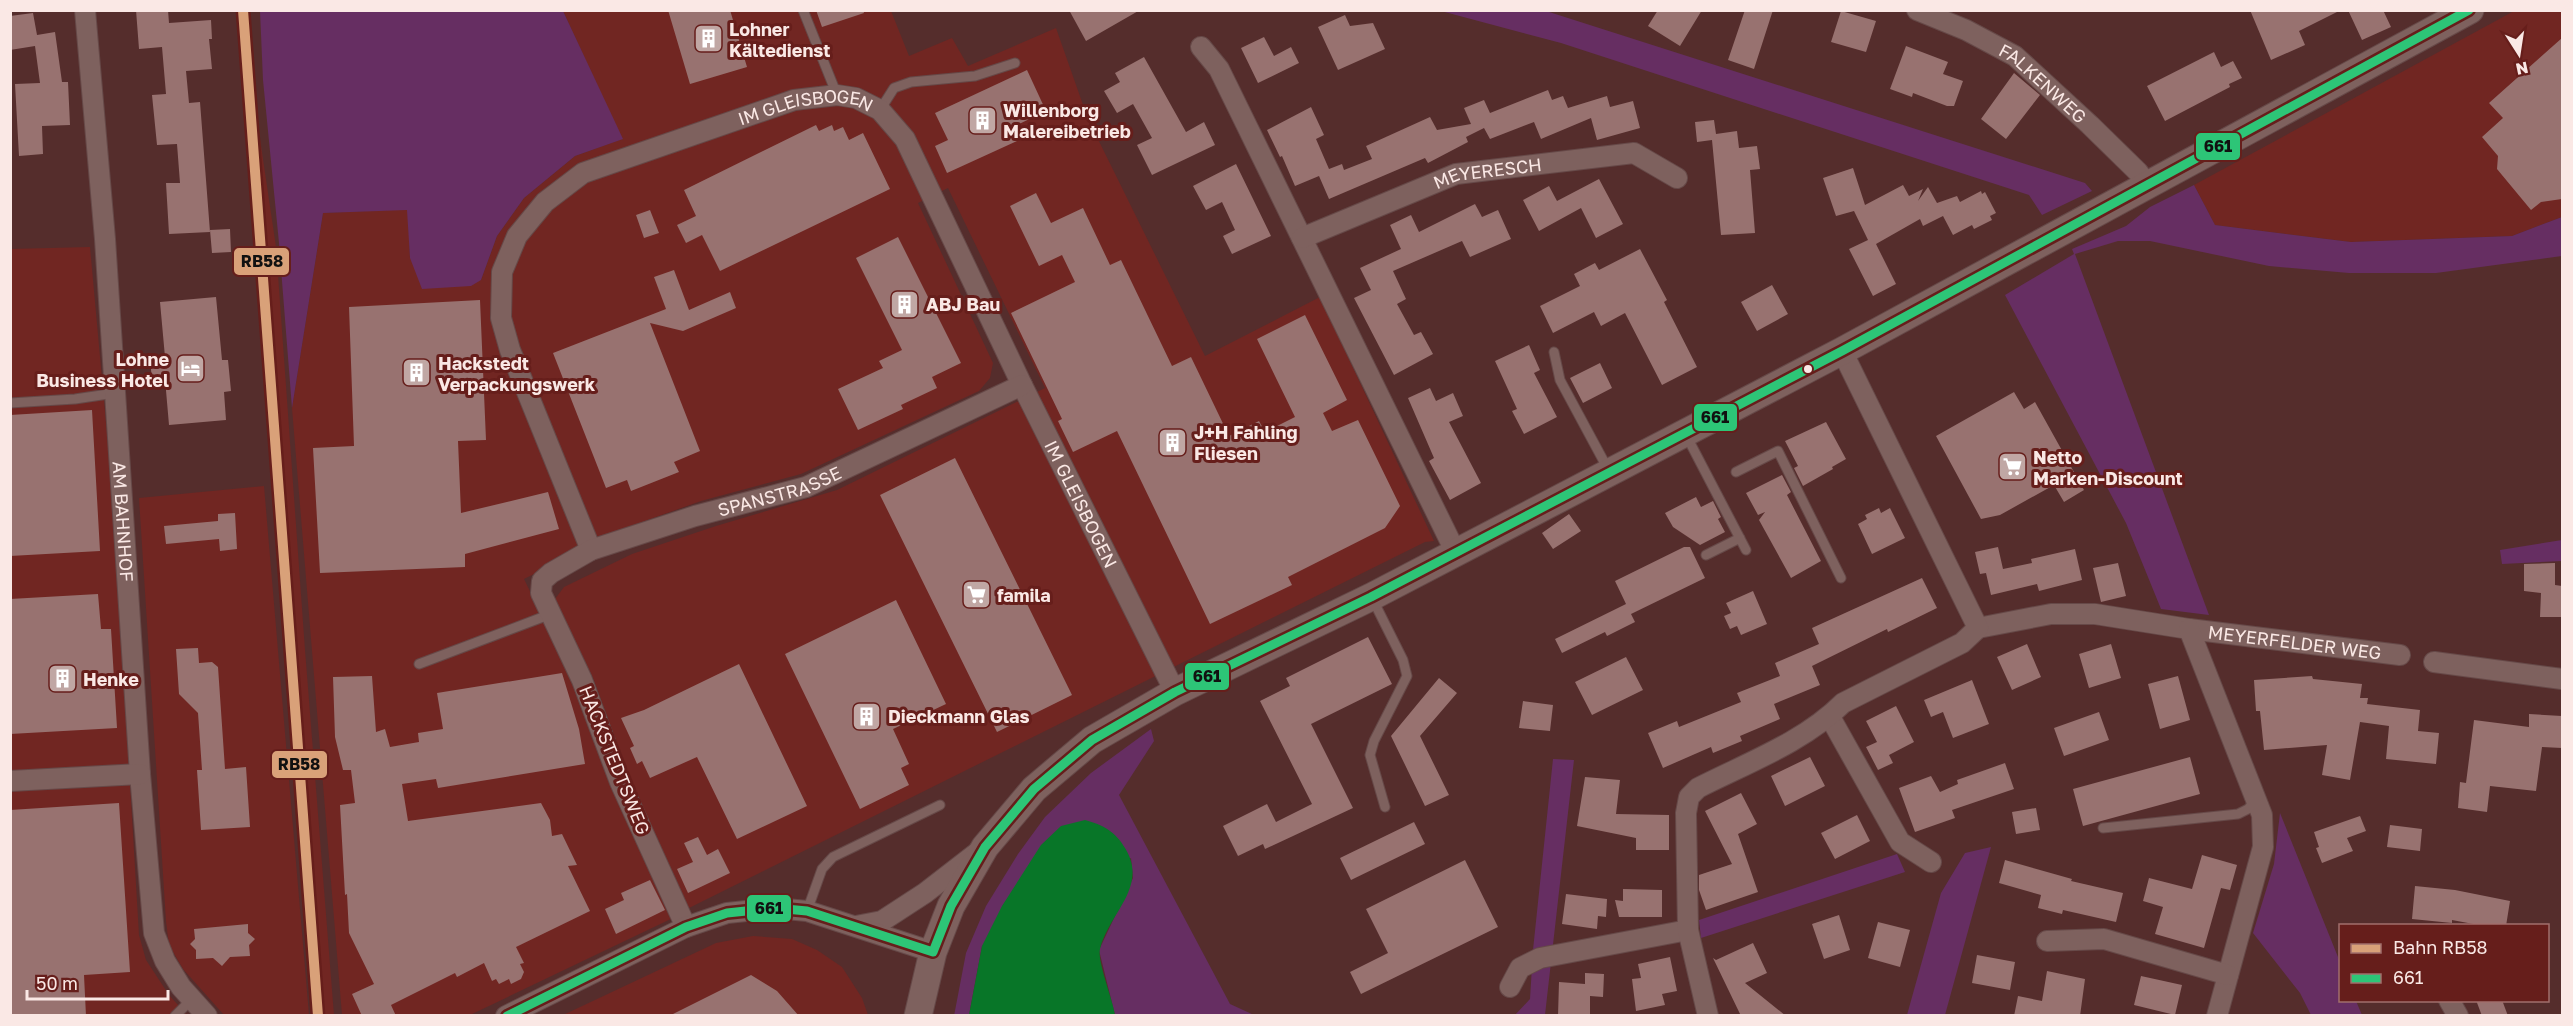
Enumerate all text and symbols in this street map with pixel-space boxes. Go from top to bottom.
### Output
place label: Lohner Kältedienst [729,18,831,61]
building icon: Lohner Kältedienst [692,23,724,55]
north arrow [2489,24,2549,84]
street label: FALKENWEG [1995,39,2091,127]
text: N [2514,58,2530,80]
street label: IM GLEISBOGEN [735,84,877,130]
place label: Willenborg Malereibetrieb [1003,99,1131,142]
building icon: Willenborg Malereibetrieb [966,104,998,136]
line badge: 661 [2195,132,2241,161]
text: 661 [2204,136,2232,156]
street label: MEYERESCH [1430,153,1543,193]
line badge: RB58 [233,247,290,276]
text: RB58 [241,251,283,271]
building icon: ABJ Bau [889,288,921,320]
place label: ABJ Bau [926,293,1000,315]
place label: Lohne Business Hotel [36,348,169,391]
place label: Hackstedt Verpackungswerk [438,352,596,395]
hotel icon: Lohne Business Hotel [174,353,206,385]
building icon: Hackstedt Verpackungswerk [401,357,433,389]
unlabelled marker [1802,363,1814,375]
line badge: 661 [1693,403,1738,432]
text: 661 [1701,407,1729,427]
place label: J+H Fahling Fliesen [1194,421,1297,464]
building icon: J+H Fahling Fliesen [1157,426,1189,458]
street label: IM GLEISBOGEN [1040,437,1122,571]
place label: Netto Marken-Discount [2033,446,2183,489]
supermarket icon: Netto Marken-Discount [1996,451,2028,483]
street label: AM BAHNHOF [109,460,138,583]
street label: SPANSTRASSE [715,461,845,521]
supermarket icon: famila [960,579,992,611]
place label: famila [997,584,1051,606]
street label: MEYERFELDER WEG [2207,620,2383,664]
line badge: 661 [1184,662,1230,691]
building icon: Henke [46,663,78,695]
text: 661 [1193,666,1221,686]
place label: Henke [83,668,139,690]
street label: HACKSTEDTSWEG [575,682,655,838]
building icon: Dieckmann Glas [851,700,883,732]
place label: Dieckmann Glas [888,705,1029,727]
line badge: RB58 [271,750,328,779]
text: RB58 [278,754,320,774]
line badge: 661 [746,894,792,923]
text: 661 [755,898,783,918]
legend [2339,924,2549,1002]
text: Bahn RB58 [2393,936,2488,958]
scale bar [27,963,168,1001]
text: 661 [2393,966,2424,988]
text: 50 m [36,972,78,994]

